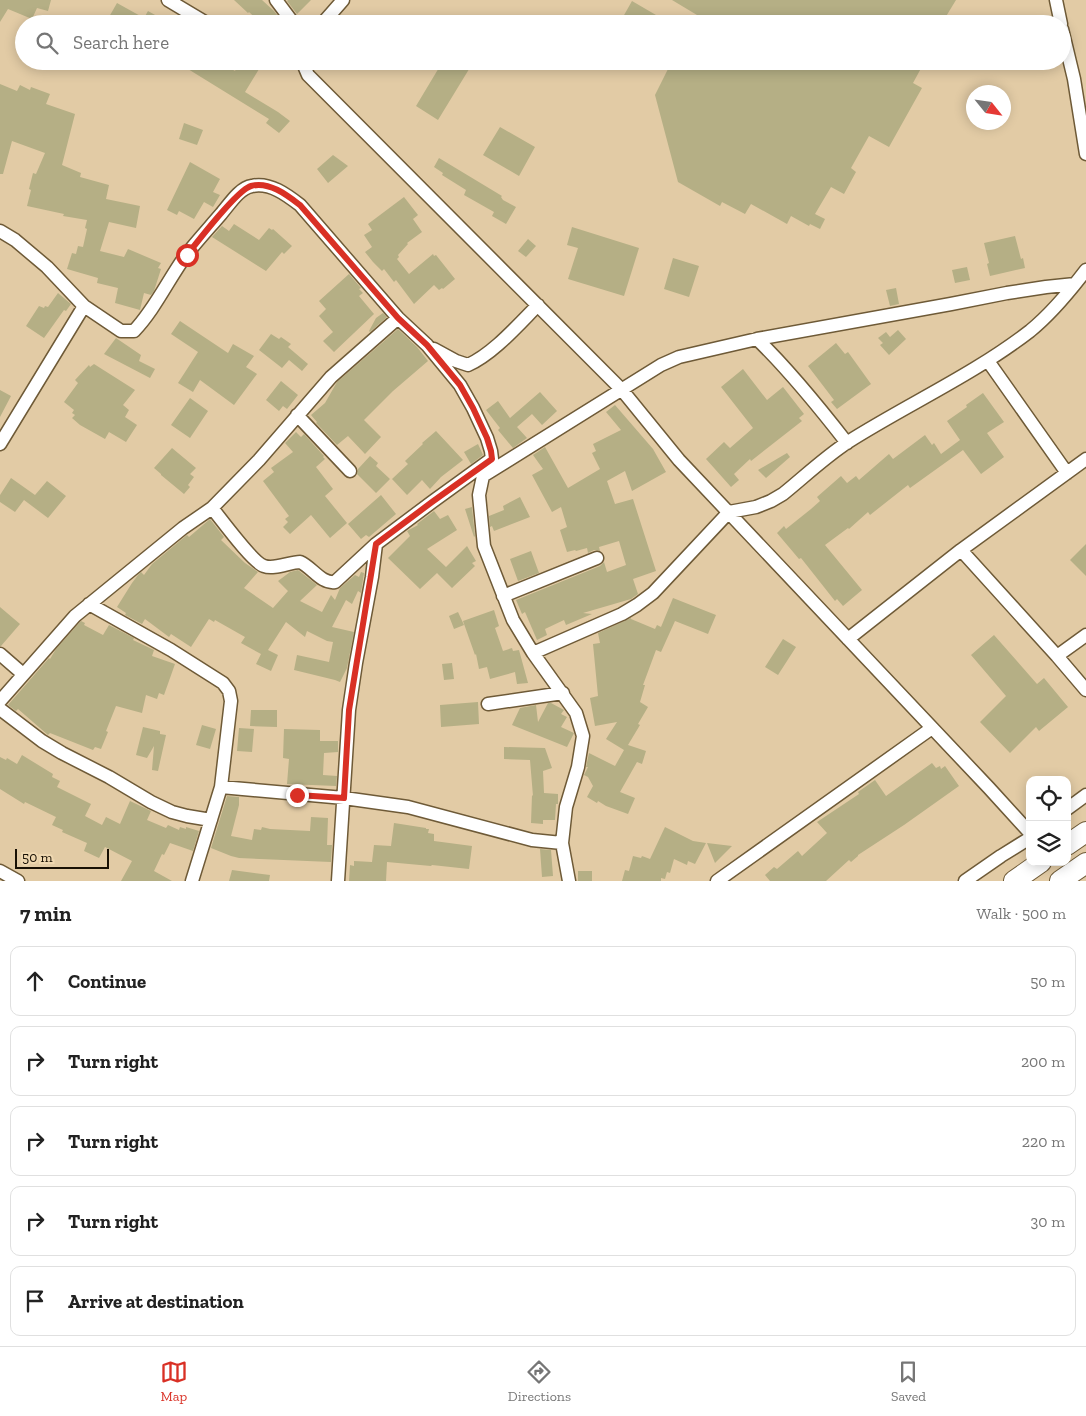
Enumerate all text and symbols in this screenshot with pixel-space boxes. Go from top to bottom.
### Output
search box [15,15,1071,70]
icon: search [33,29,61,57]
text: Search here [73,31,169,54]
north arrow [966,85,1011,130]
route start [176,244,199,267]
map controls [1026,776,1071,866]
button: locate [1026,776,1071,821]
route end [286,784,309,807]
button: layers [1026,821,1071,866]
scale bar [15,846,109,869]
text: 50 m [22,849,53,866]
text: 7 min [20,901,71,926]
text: Walk · 500 m [977,904,1066,923]
icon: ahead [21,967,49,995]
text: Continue [68,970,146,993]
text: 50 m [1030,972,1065,991]
icon: right [21,1047,49,1075]
text: Turn right [68,1050,158,1073]
text: 200 m [1021,1052,1065,1071]
icon: right [21,1127,49,1155]
text: Turn right [68,1130,158,1153]
text: 220 m [1022,1132,1065,1151]
icon: right [21,1207,49,1235]
text: Turn right [68,1210,158,1233]
text: 30 m [1031,1212,1065,1231]
icon: arrive [21,1287,49,1315]
text: Arrive at destination [68,1290,244,1313]
tab: Map [160,1358,188,1405]
tab: Directions [508,1358,571,1405]
tab: Saved [891,1358,926,1405]

